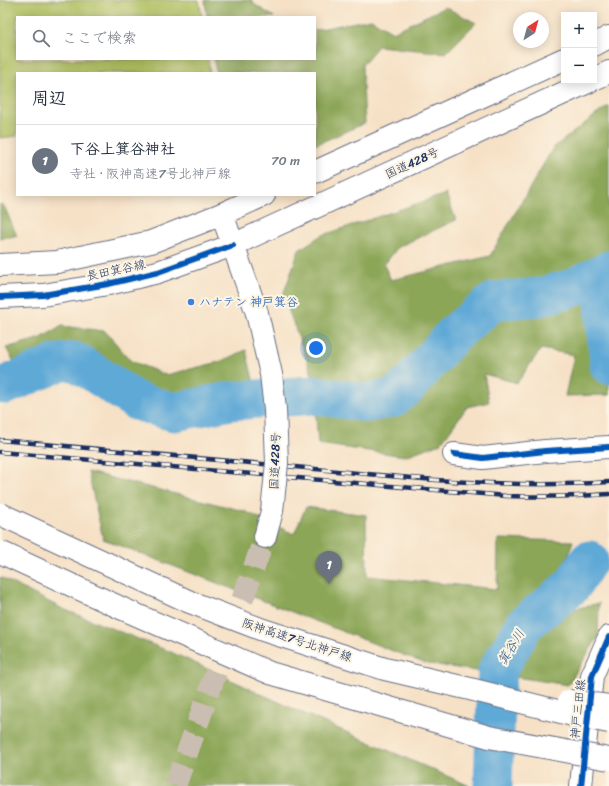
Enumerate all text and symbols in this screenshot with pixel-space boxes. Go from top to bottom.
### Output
north arrow [513,12,549,48]
map controls [561,12,597,84]
button: + [561,12,597,48]
search box [16,16,316,60]
text: ここで検索 [62,25,137,51]
icon: search [30,27,52,49]
button: − [561,48,597,84]
text: 周辺 [32,83,66,113]
text: 下谷上箕谷神社 [70,136,175,162]
street label: 国道428号 [381,141,443,185]
text: 1 [42,149,48,172]
text: 70 m [271,149,300,172]
text: 寺社 · 阪神高速7号北神戸線 [70,162,231,185]
street label: 長田箕谷線 [84,253,148,287]
place label: ハナテン 神戸箕谷 [199,291,298,313]
marker: ハナテン 神戸箕谷 [186,297,196,307]
your location [306,338,326,358]
street label: 国道428号 [263,432,287,490]
pin: 1 [316,551,342,584]
street label: 阪神高速7号北神戸線 [239,612,355,668]
water label: 箕谷川 [491,624,531,670]
street label: 神戸三田線 [564,678,592,740]

